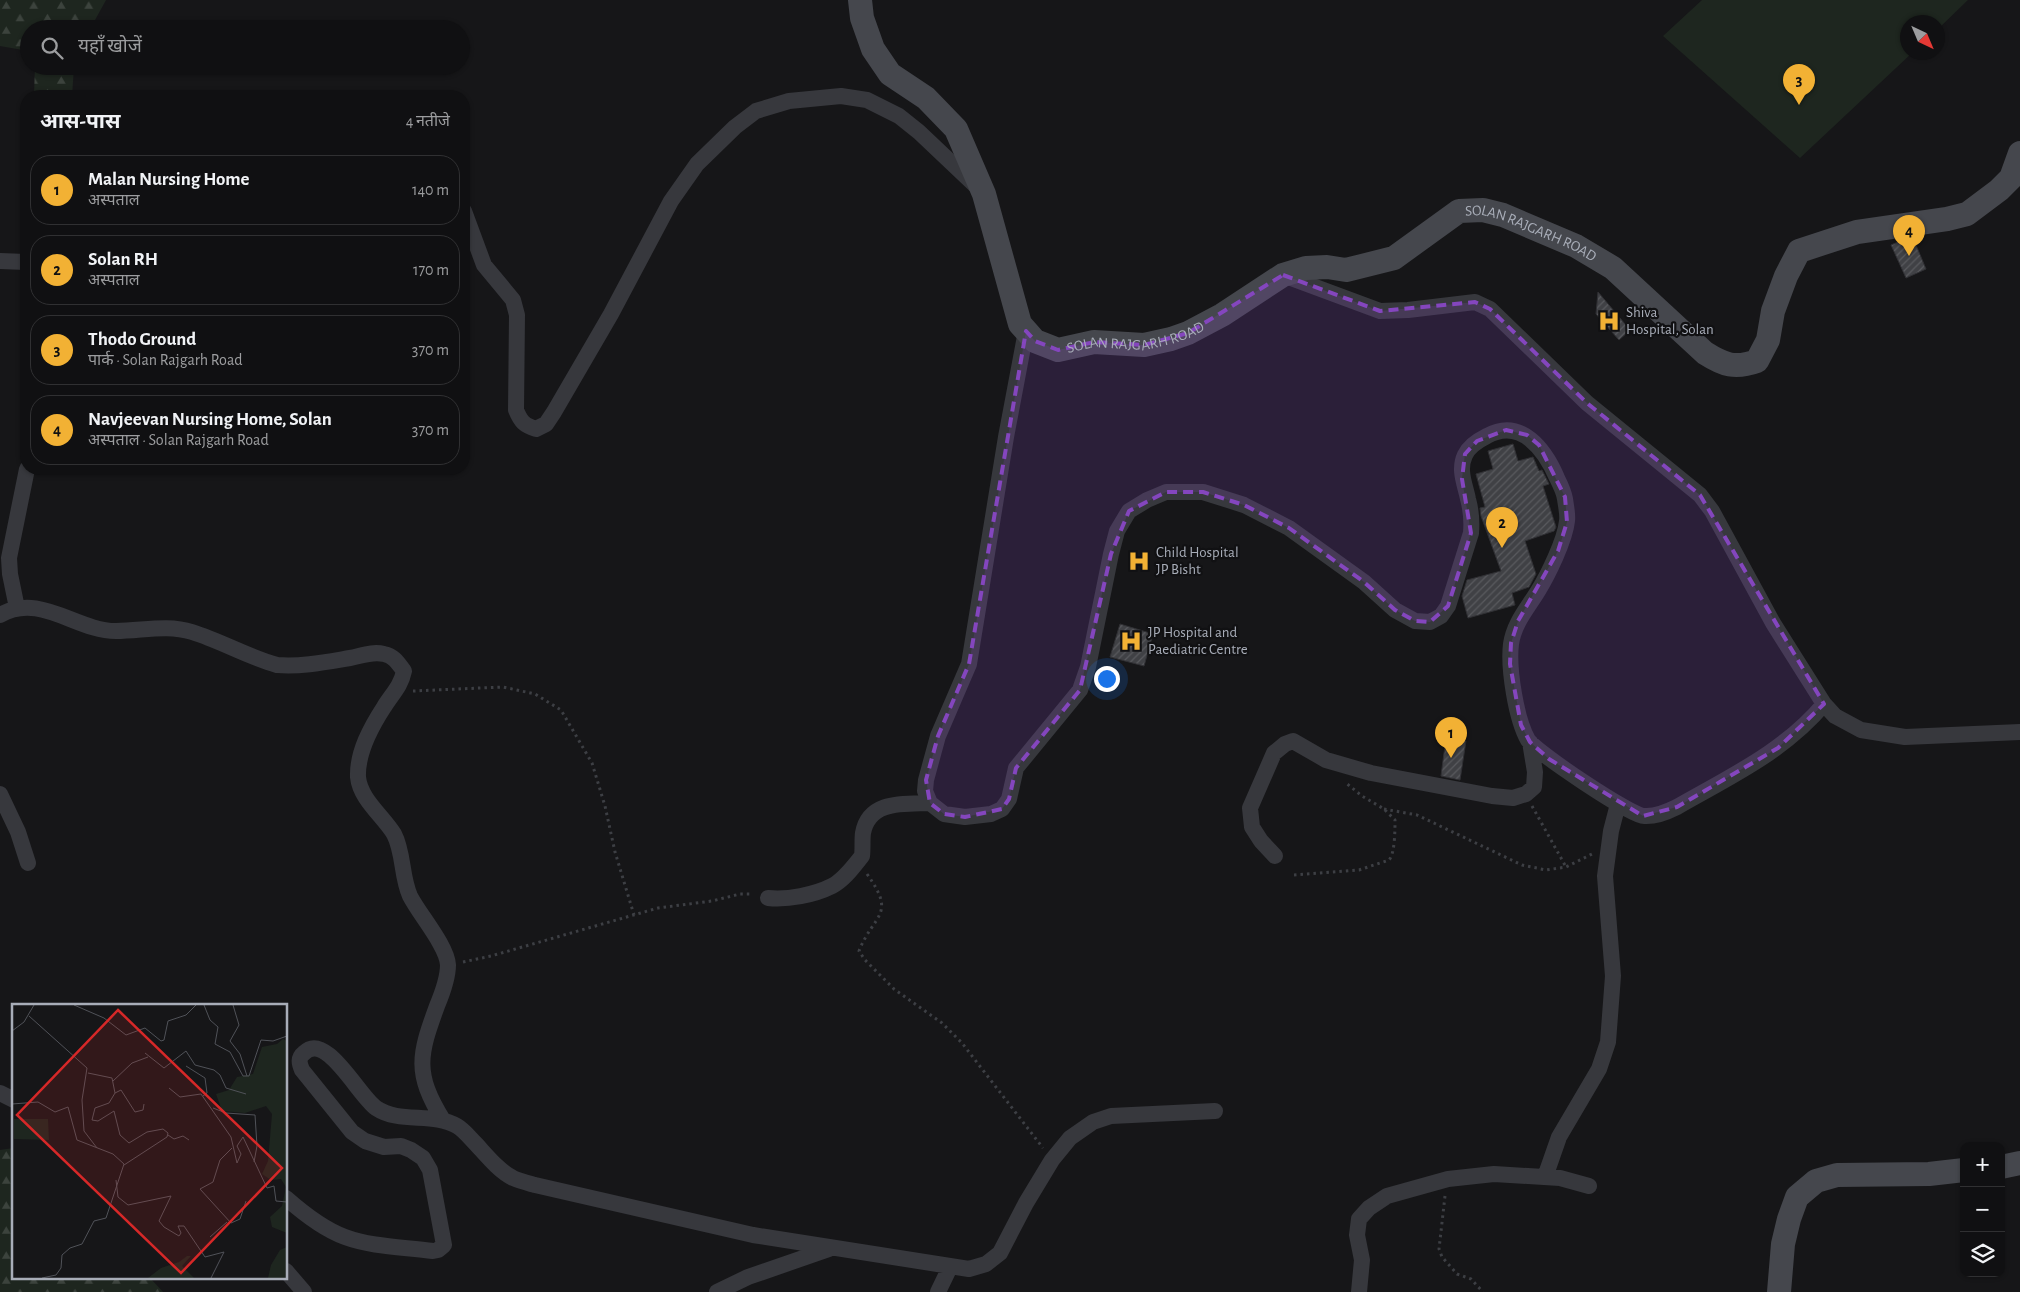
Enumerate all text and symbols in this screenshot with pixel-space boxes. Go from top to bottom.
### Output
north arrow [1900,15,1945,60]
search box [20,20,470,75]
icon: search [38,34,66,62]
text: यहाँ खोजें [78,37,142,56]
pin: 3 [1783,64,1815,105]
text: आस-पास [40,111,121,132]
text: 4 नतीजे [406,113,450,129]
text: Malan Nursing Home [88,170,250,189]
text: 1 [54,182,60,198]
text: 140 m [412,182,449,198]
text: अस्पताल [88,192,140,208]
street label: SOLAN RAJGARH ROAD [1465,202,1599,264]
pin: 4 [1893,215,1925,256]
text: Solan RH [88,250,158,269]
text: 2 [53,262,61,278]
text: 170 m [413,262,449,278]
text: अस्पताल [88,272,140,288]
place label: Shiva Hospital, Solan [1626,305,1714,337]
hospital icon: Shiva Hospital, Solan [1596,308,1622,334]
street label: SOLAN RAJGARH ROAD [1065,318,1207,355]
text: Thodo Ground [88,330,196,349]
text: 3 [54,342,60,358]
text: 370 m [412,342,449,358]
text: पार्क · Solan Rajgarh Road [88,352,243,368]
text: Navjeevan Nursing Home, Solan [88,410,332,429]
text: 4 [53,422,61,438]
text: 370 m [412,422,449,438]
text: अस्पताल · Solan Rajgarh Road [88,432,269,448]
pin: 2 [1486,507,1518,548]
place label: Child Hospital JP Bisht [1156,545,1239,577]
hospital icon: Child Hospital JP Bisht [1126,548,1152,574]
place label: JP Hospital and Paediatric Centre [1148,625,1248,657]
hospital icon: JP Hospital and Paediatric Centre [1118,628,1144,654]
your location [1094,666,1120,692]
pin: 1 [1435,717,1467,758]
inset map [12,1004,288,1280]
map controls [1960,1142,2005,1277]
button: + [1960,1142,2005,1187]
button: − [1960,1187,2005,1232]
button: layers [1960,1232,2005,1277]

